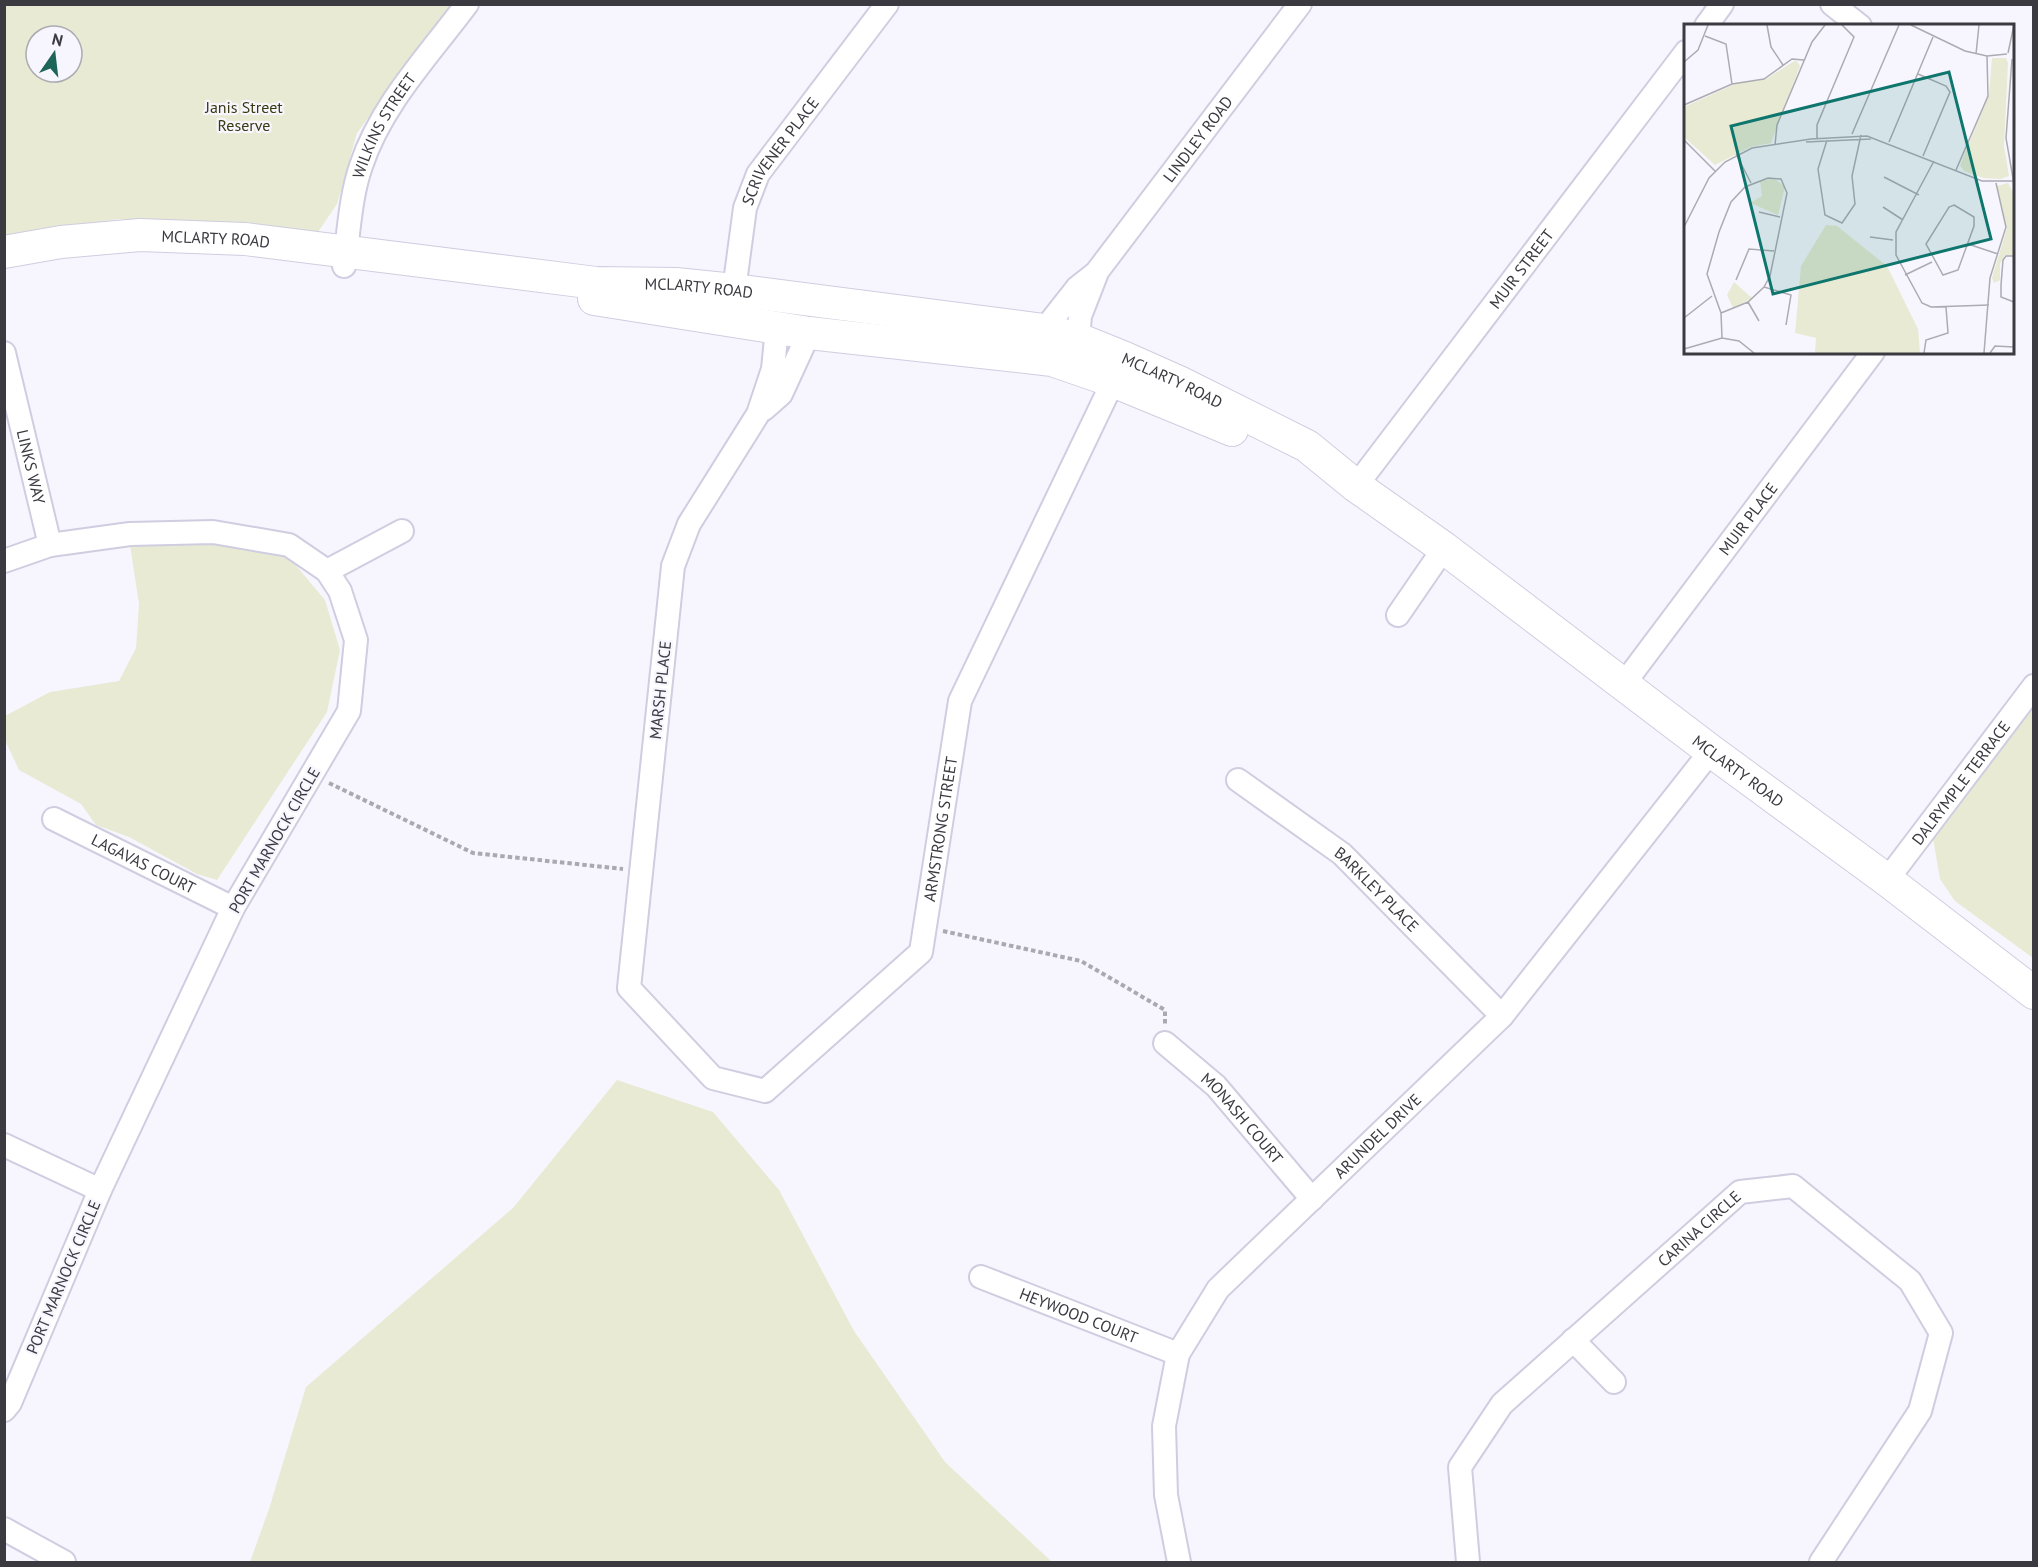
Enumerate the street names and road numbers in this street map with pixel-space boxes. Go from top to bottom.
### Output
street label: WILKINS STREET [348,69,420,181]
street label: LINDLEY ROAD [1159,92,1237,186]
street label: SCRIVENER PLACE [737,93,823,208]
street label: MUIR STREET [1485,225,1558,312]
street label: MCLARTY ROAD [161,226,271,252]
street label: MCLARTY ROAD [644,274,754,302]
street label: MCLARTY ROAD [1119,348,1226,412]
street label: LINKS WAY [13,428,50,506]
street label: MUIR PLACE [1714,478,1782,559]
street label: MARSH PLACE [645,640,675,740]
street label: DALRYMPLE TERRACE [1907,717,2014,849]
street label: MCLARTY ROAD [1688,731,1788,811]
street label: ARMSTRONG STREET [919,755,961,903]
street label: PORT MARNOCK CIRCLE [224,763,324,917]
street label: LAGAVAS COURT [88,829,199,898]
street label: BARKLEY PLACE [1331,842,1423,936]
street label: MONASH COURT [1197,1068,1288,1168]
street label: ARUNDEL DRIVE [1330,1089,1425,1182]
street label: CARINA CIRCLE [1653,1186,1745,1271]
street label: PORT MARNOCK CIRCLE [22,1197,104,1357]
street label: HEYWOOD COURT [1017,1283,1141,1347]

